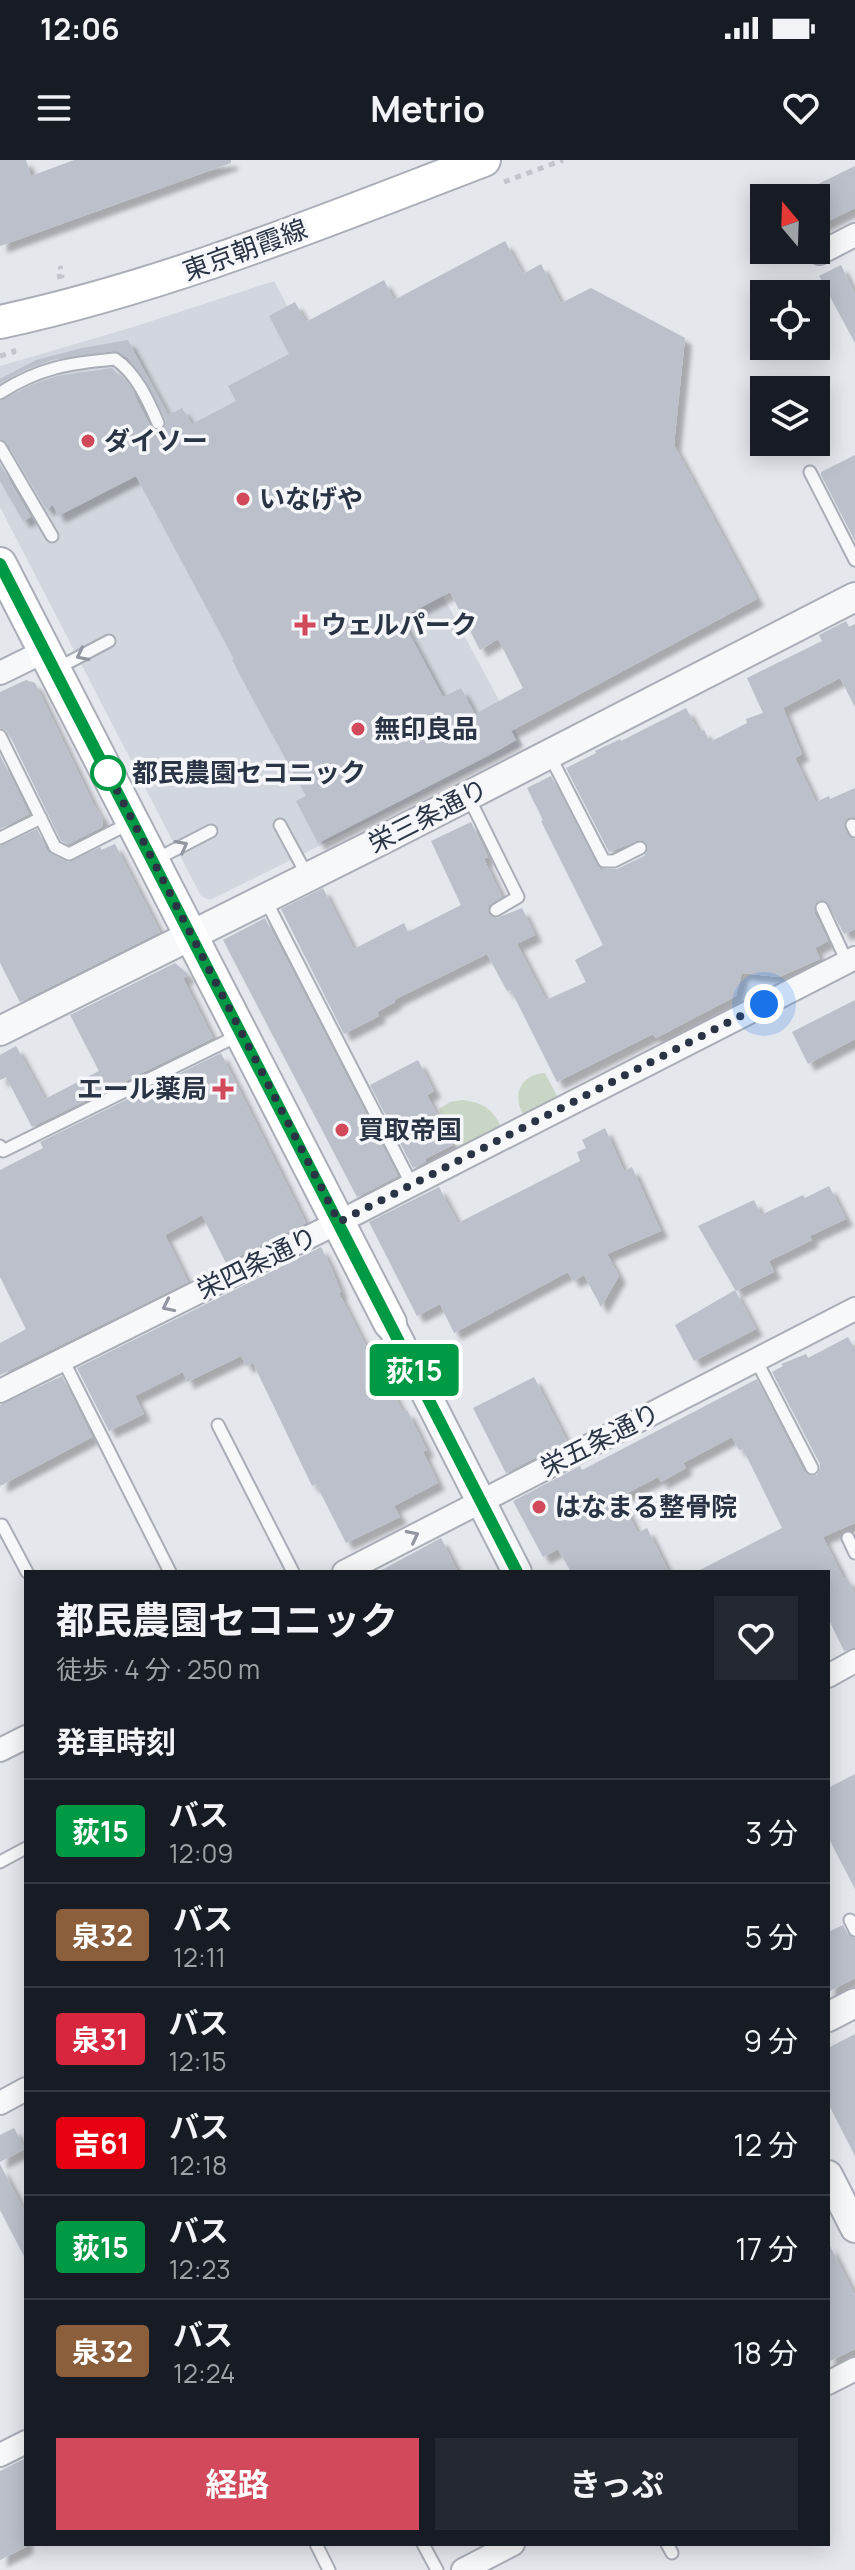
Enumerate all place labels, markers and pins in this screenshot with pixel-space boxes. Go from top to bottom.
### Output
place label: ダイソー [104,422,208,458]
marker: ダイソー [79,432,97,450]
place label: いなげや [259,480,363,516]
marker: いなげや [234,490,252,508]
place label: ウェルパーク [321,606,477,642]
marker: ウェルパーク [296,616,314,634]
place label: 無印良品 [374,710,478,746]
marker: 無印良品 [349,720,367,738]
place label: 都民農園セコニック [132,754,366,790]
marker: 都民農園セコニック [91,756,125,790]
place label: エール薬局 [77,1070,207,1106]
marker: エール薬局 [214,1080,232,1098]
place label: 買取帝国 [358,1111,462,1147]
marker: 買取帝国 [333,1121,351,1139]
place label: はなまる整骨院 [555,1488,737,1524]
marker: はなまる整骨院 [530,1498,548,1516]

